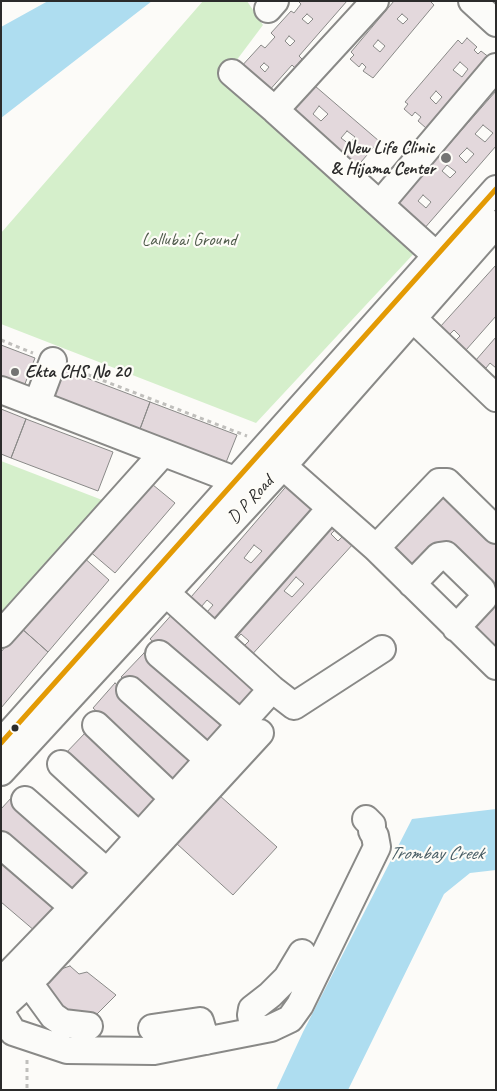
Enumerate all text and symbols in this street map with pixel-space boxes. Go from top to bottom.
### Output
place label: New Life Clinic & Hijama Center [331,137,435,180]
marker: New Life Clinic & Hijama Center [439,151,453,165]
park label: Lallubai Ground [142,229,236,251]
place label: Ekta CHS No 20 [25,361,130,383]
marker: Ekta CHS No 20 [9,366,21,378]
street label: D P Road [223,472,279,528]
unlabelled marker [10,723,20,733]
water label: Trombay Creek [389,843,483,865]

